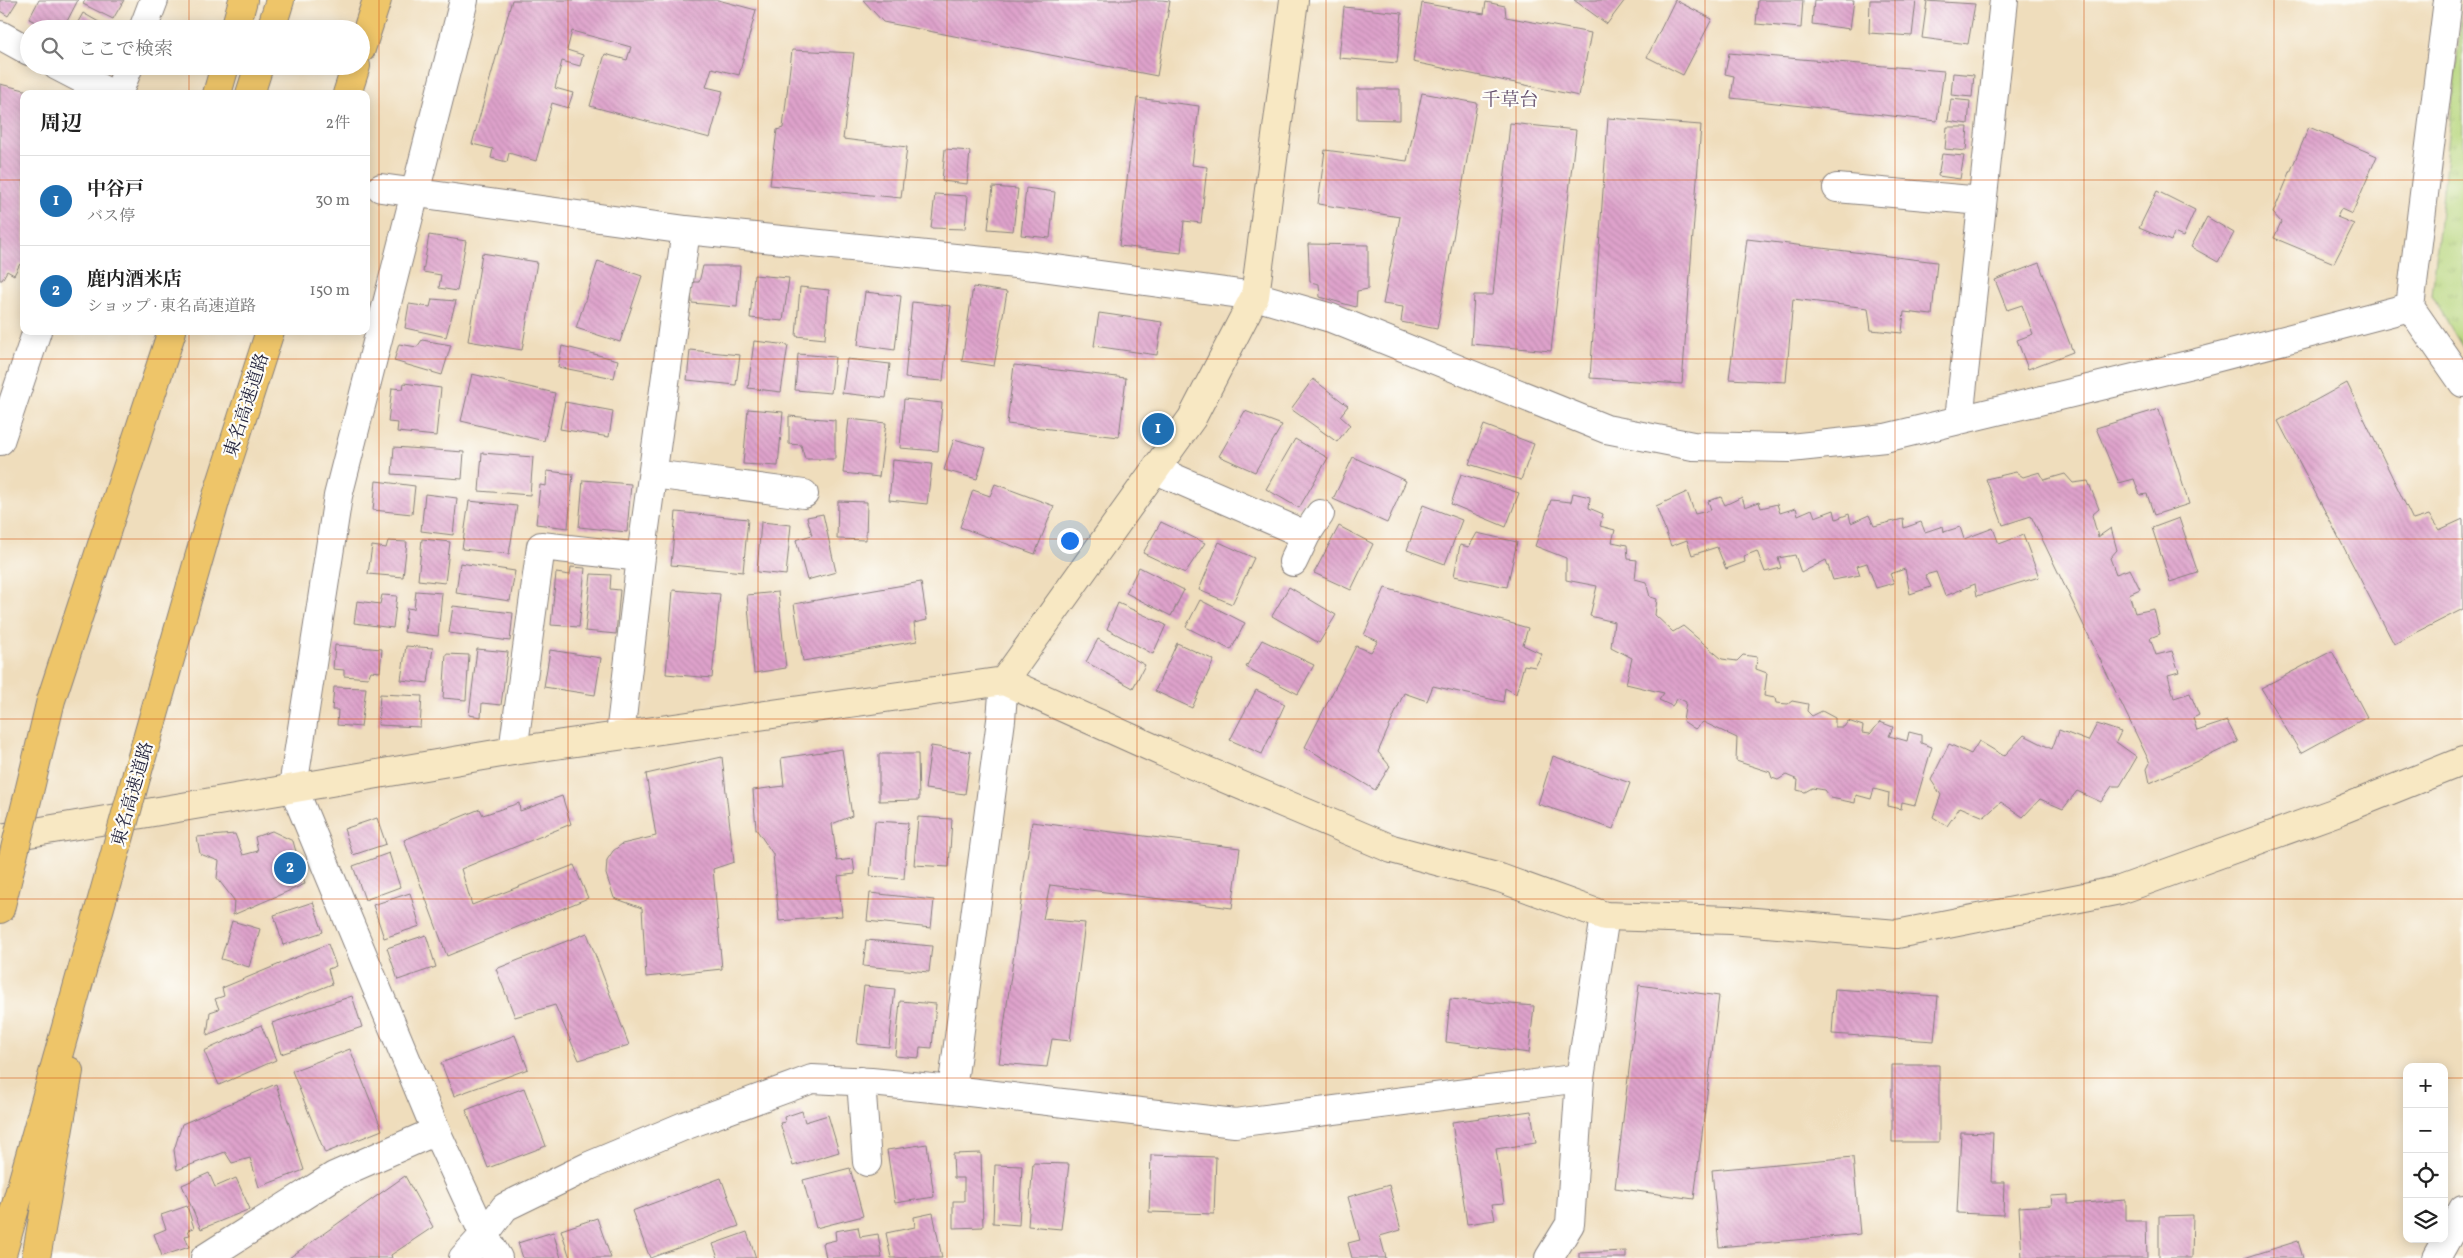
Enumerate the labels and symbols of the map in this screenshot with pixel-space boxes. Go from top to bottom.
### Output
district label: 千草台 [1481,88,1539,114]
street label: 東名高速道路 [219,350,276,461]
pin: 1 [1142,410,1174,448]
your location [1057,528,1083,554]
street label: 東名高速道路 [107,739,160,850]
pin: 2 [274,849,306,887]

